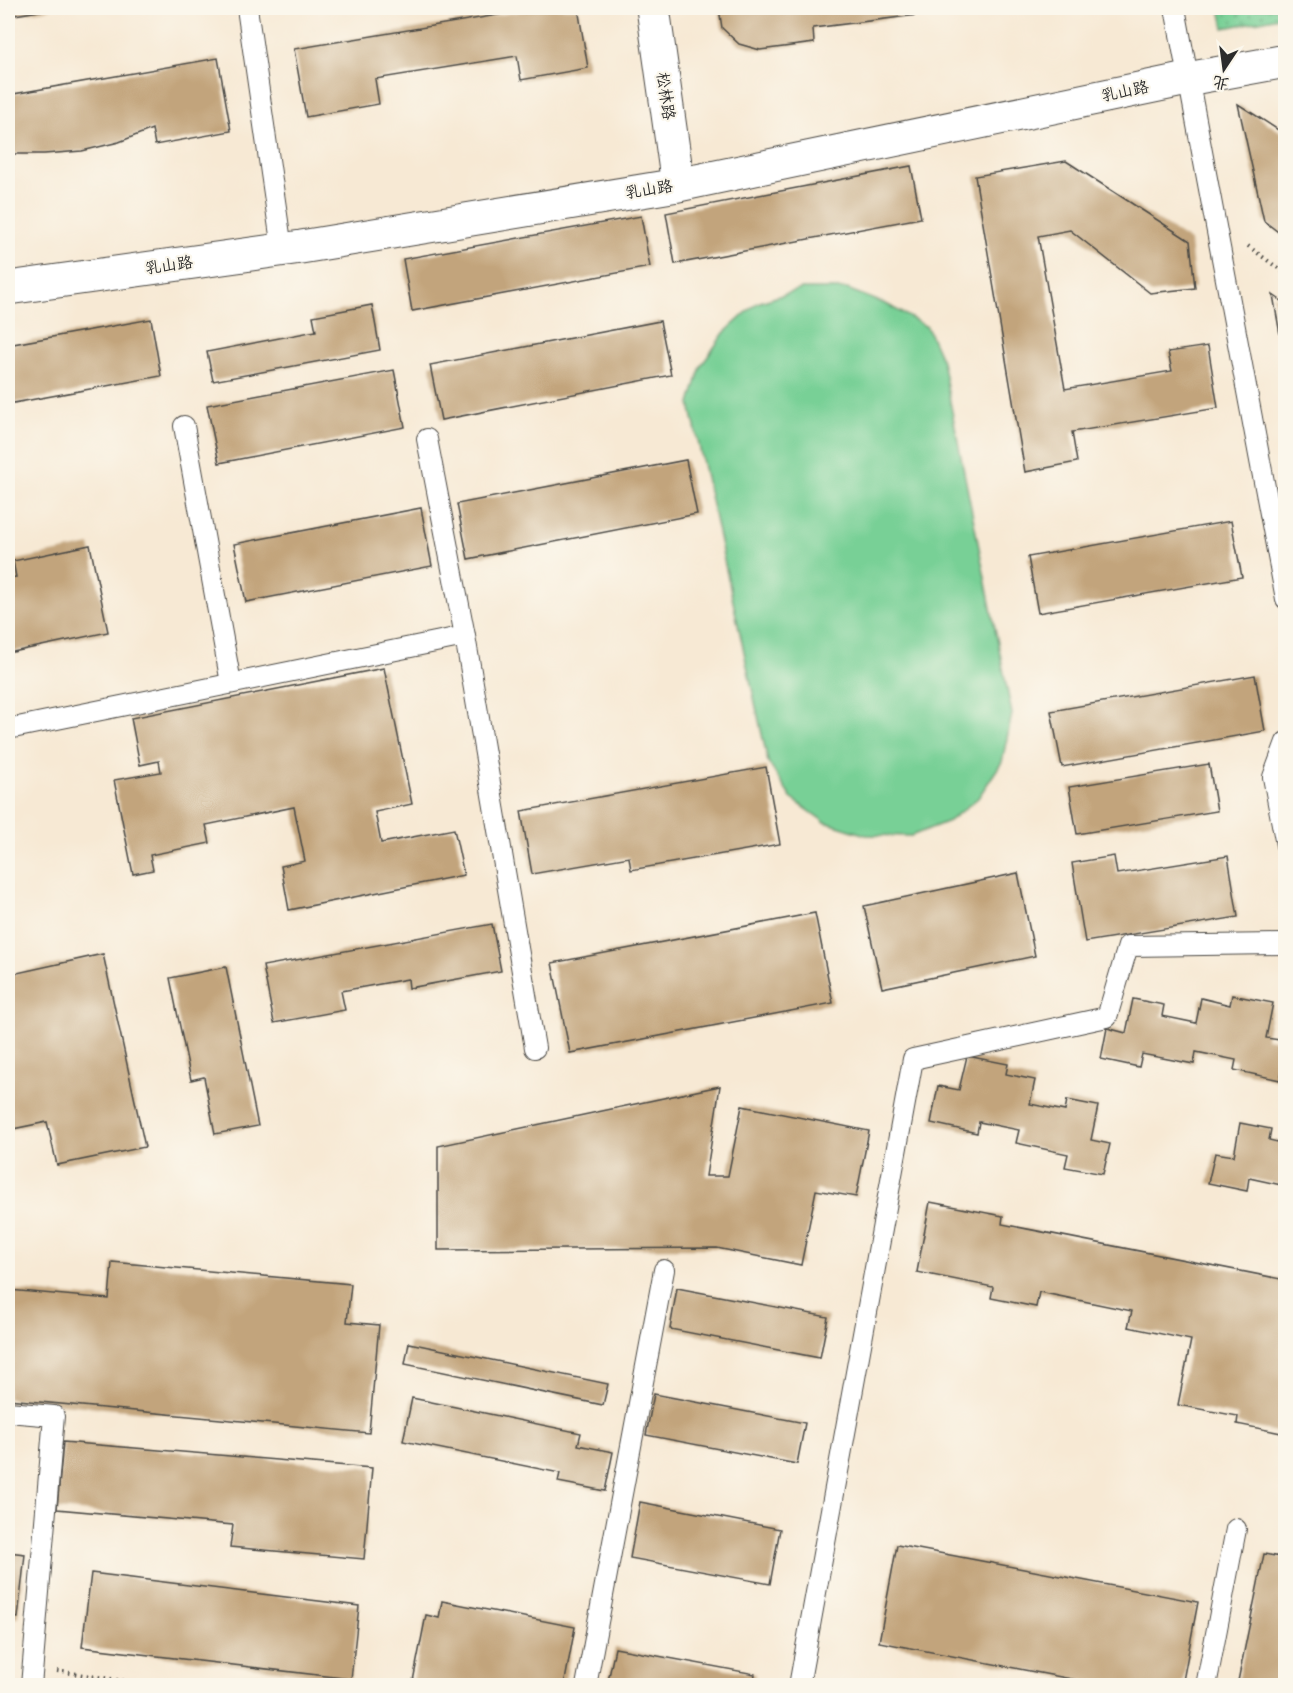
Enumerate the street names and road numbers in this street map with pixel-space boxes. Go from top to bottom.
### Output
street label: 松林路 [652,71,680,121]
street label: 乳山路 [1099,76,1151,106]
street label: 乳山路 [624,175,674,203]
street label: 乳山路 [144,251,194,279]

